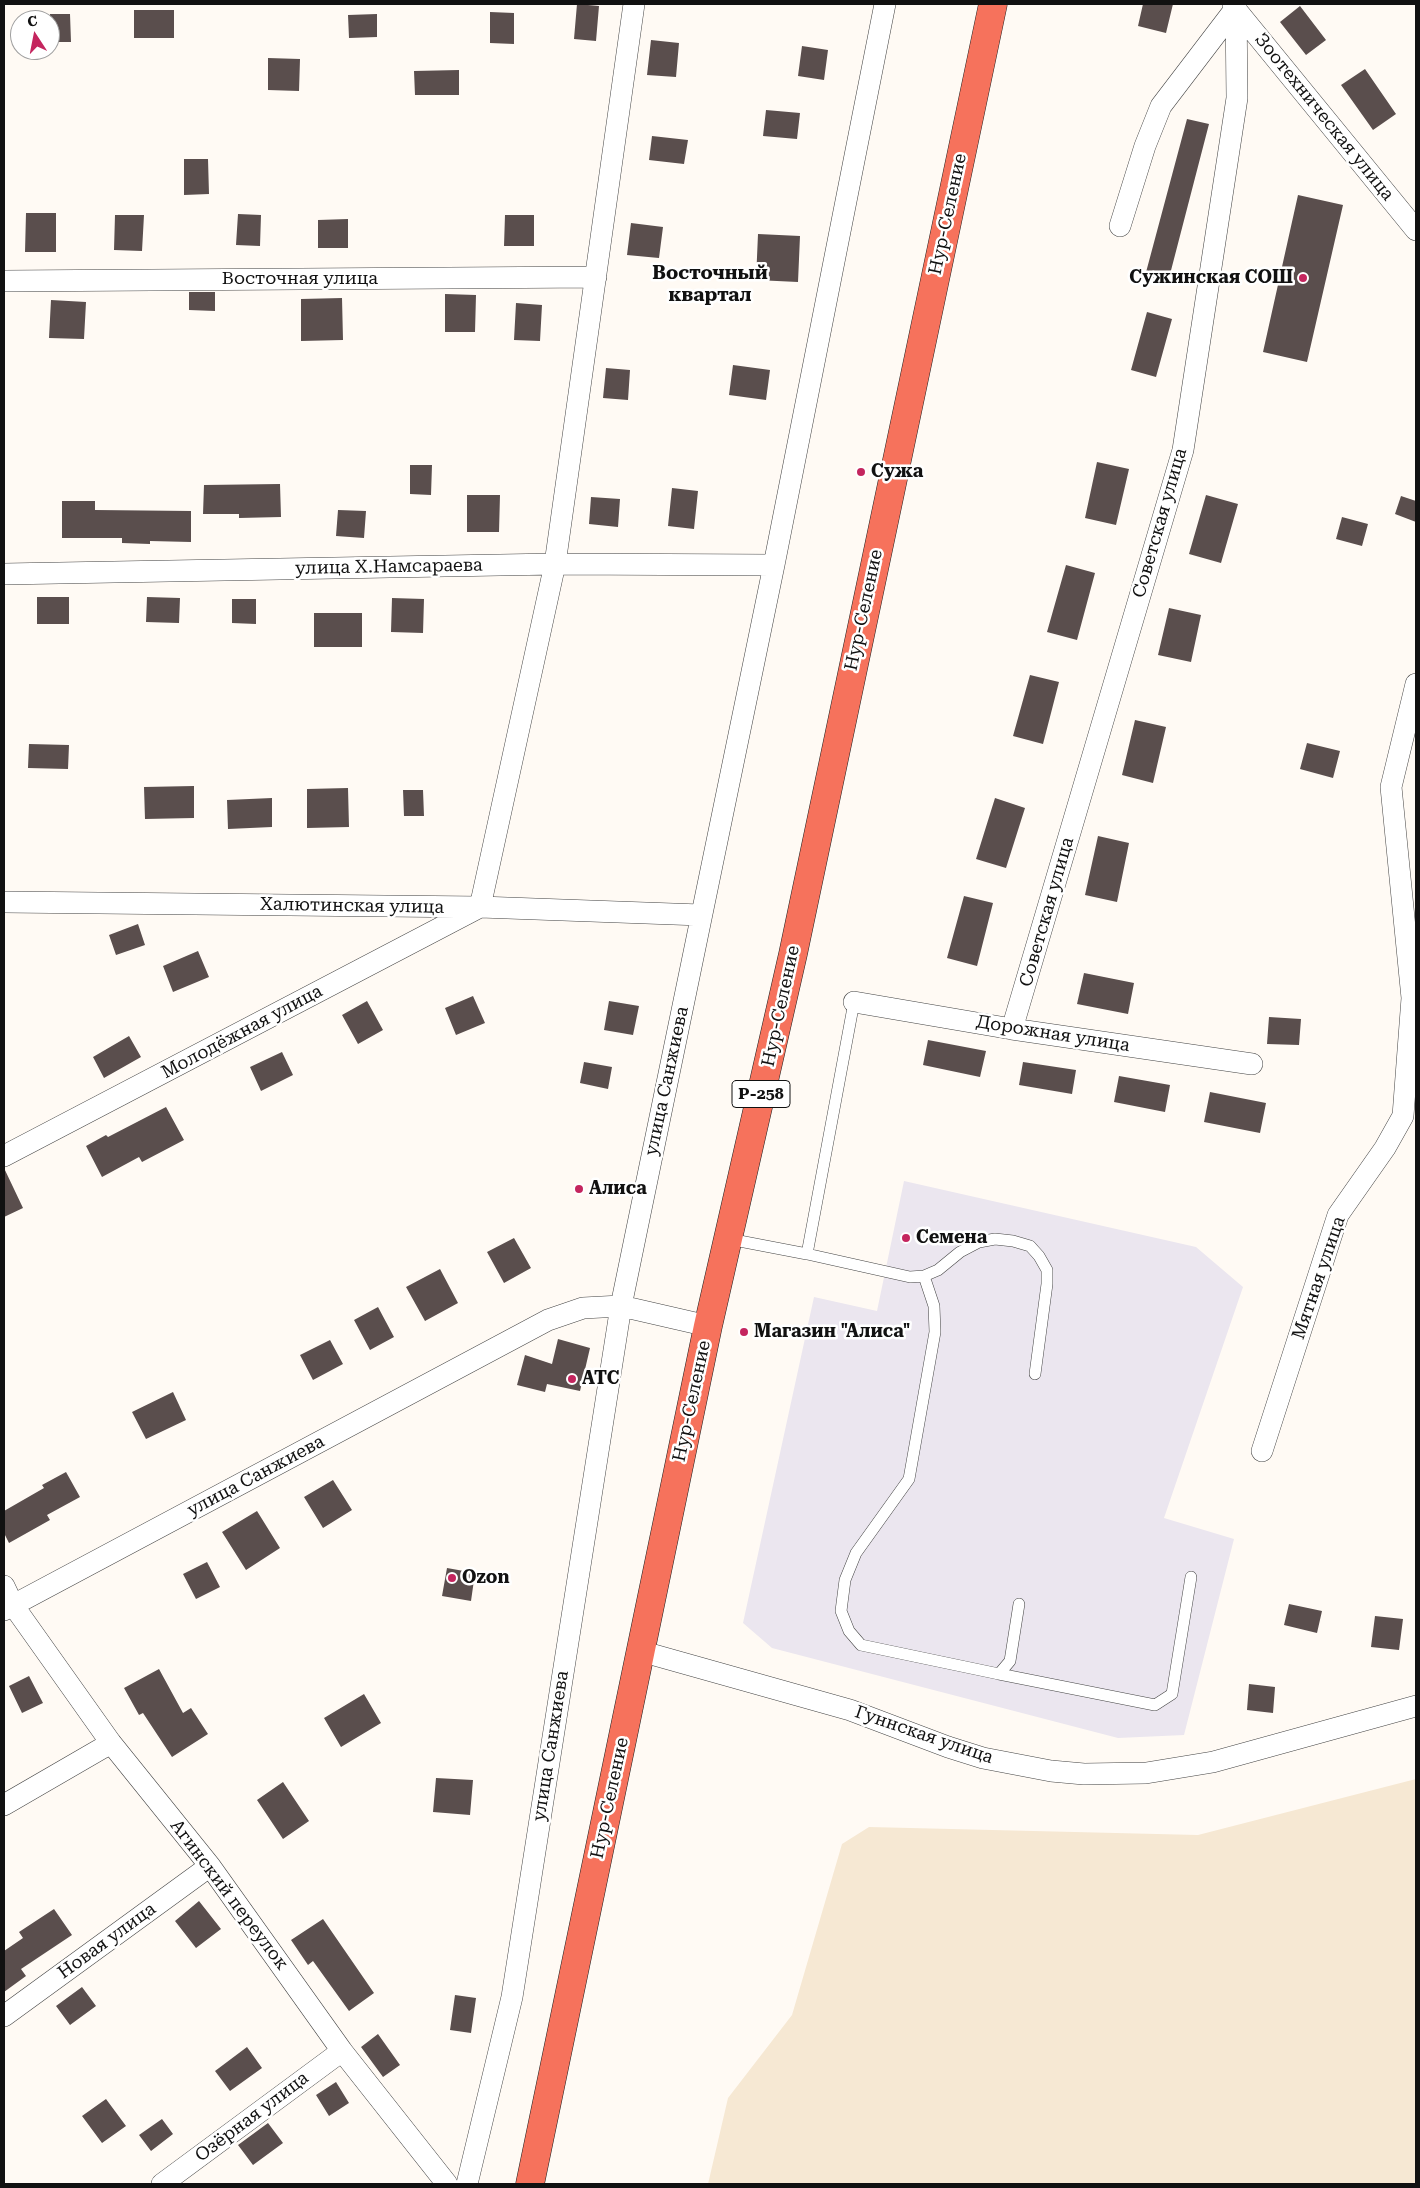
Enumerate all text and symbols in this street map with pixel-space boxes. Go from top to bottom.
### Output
north arrow [10,10,60,60]
text: С [26,12,39,30]
street label: Зоотехническая улица [1250,29,1398,205]
street label: Нур-Селение [925,151,971,277]
district label: Восточный квартал [652,262,768,306]
place label: Сужинская СОШ [1129,267,1293,289]
street label: Восточная улица [222,268,378,290]
marker: Сужинская СОШ [1297,272,1309,284]
street label: Советская улица [1128,446,1192,600]
place label: Сужа [871,461,923,483]
marker: Сужа [855,466,867,478]
street label: Нур-Селение [841,547,887,673]
street label: улица Х.Намсараева [295,555,483,579]
street label: Советская улица [1015,835,1079,989]
street label: Халютинская улица [260,894,444,918]
street label: Нур-Селение [758,943,804,1069]
street label: Молодёжная улица [158,980,326,1084]
street label: улица Санжиева [641,1004,693,1158]
street label: Дорожная улица [975,1011,1131,1057]
road number: Р-258 [732,1080,790,1108]
place label: Алиса [589,1178,647,1200]
marker: Алиса [573,1183,585,1195]
street label: Мятная улица [1288,1214,1350,1342]
place label: Семена [916,1227,987,1249]
marker: Семена [900,1232,912,1244]
place label: Магазин "Алиса" [754,1321,910,1343]
marker: Магазин "Алиса" [738,1326,750,1338]
street label: Нур-Селение [669,1338,715,1464]
place label: АТС [582,1368,619,1390]
marker: АТС [566,1373,578,1385]
street label: улица Санжиева [184,1431,328,1521]
place label: Ozon [462,1567,510,1589]
marker: Ozon [446,1572,458,1584]
street label: улица Санжиева [528,1669,574,1823]
street label: Гуннская улица [852,1701,996,1769]
street label: Нур-Селение [587,1735,633,1861]
street label: Агинский переулок [165,1816,293,1974]
street label: Новая улица [54,1898,160,1984]
street label: Озёрная улица [191,2067,313,2167]

